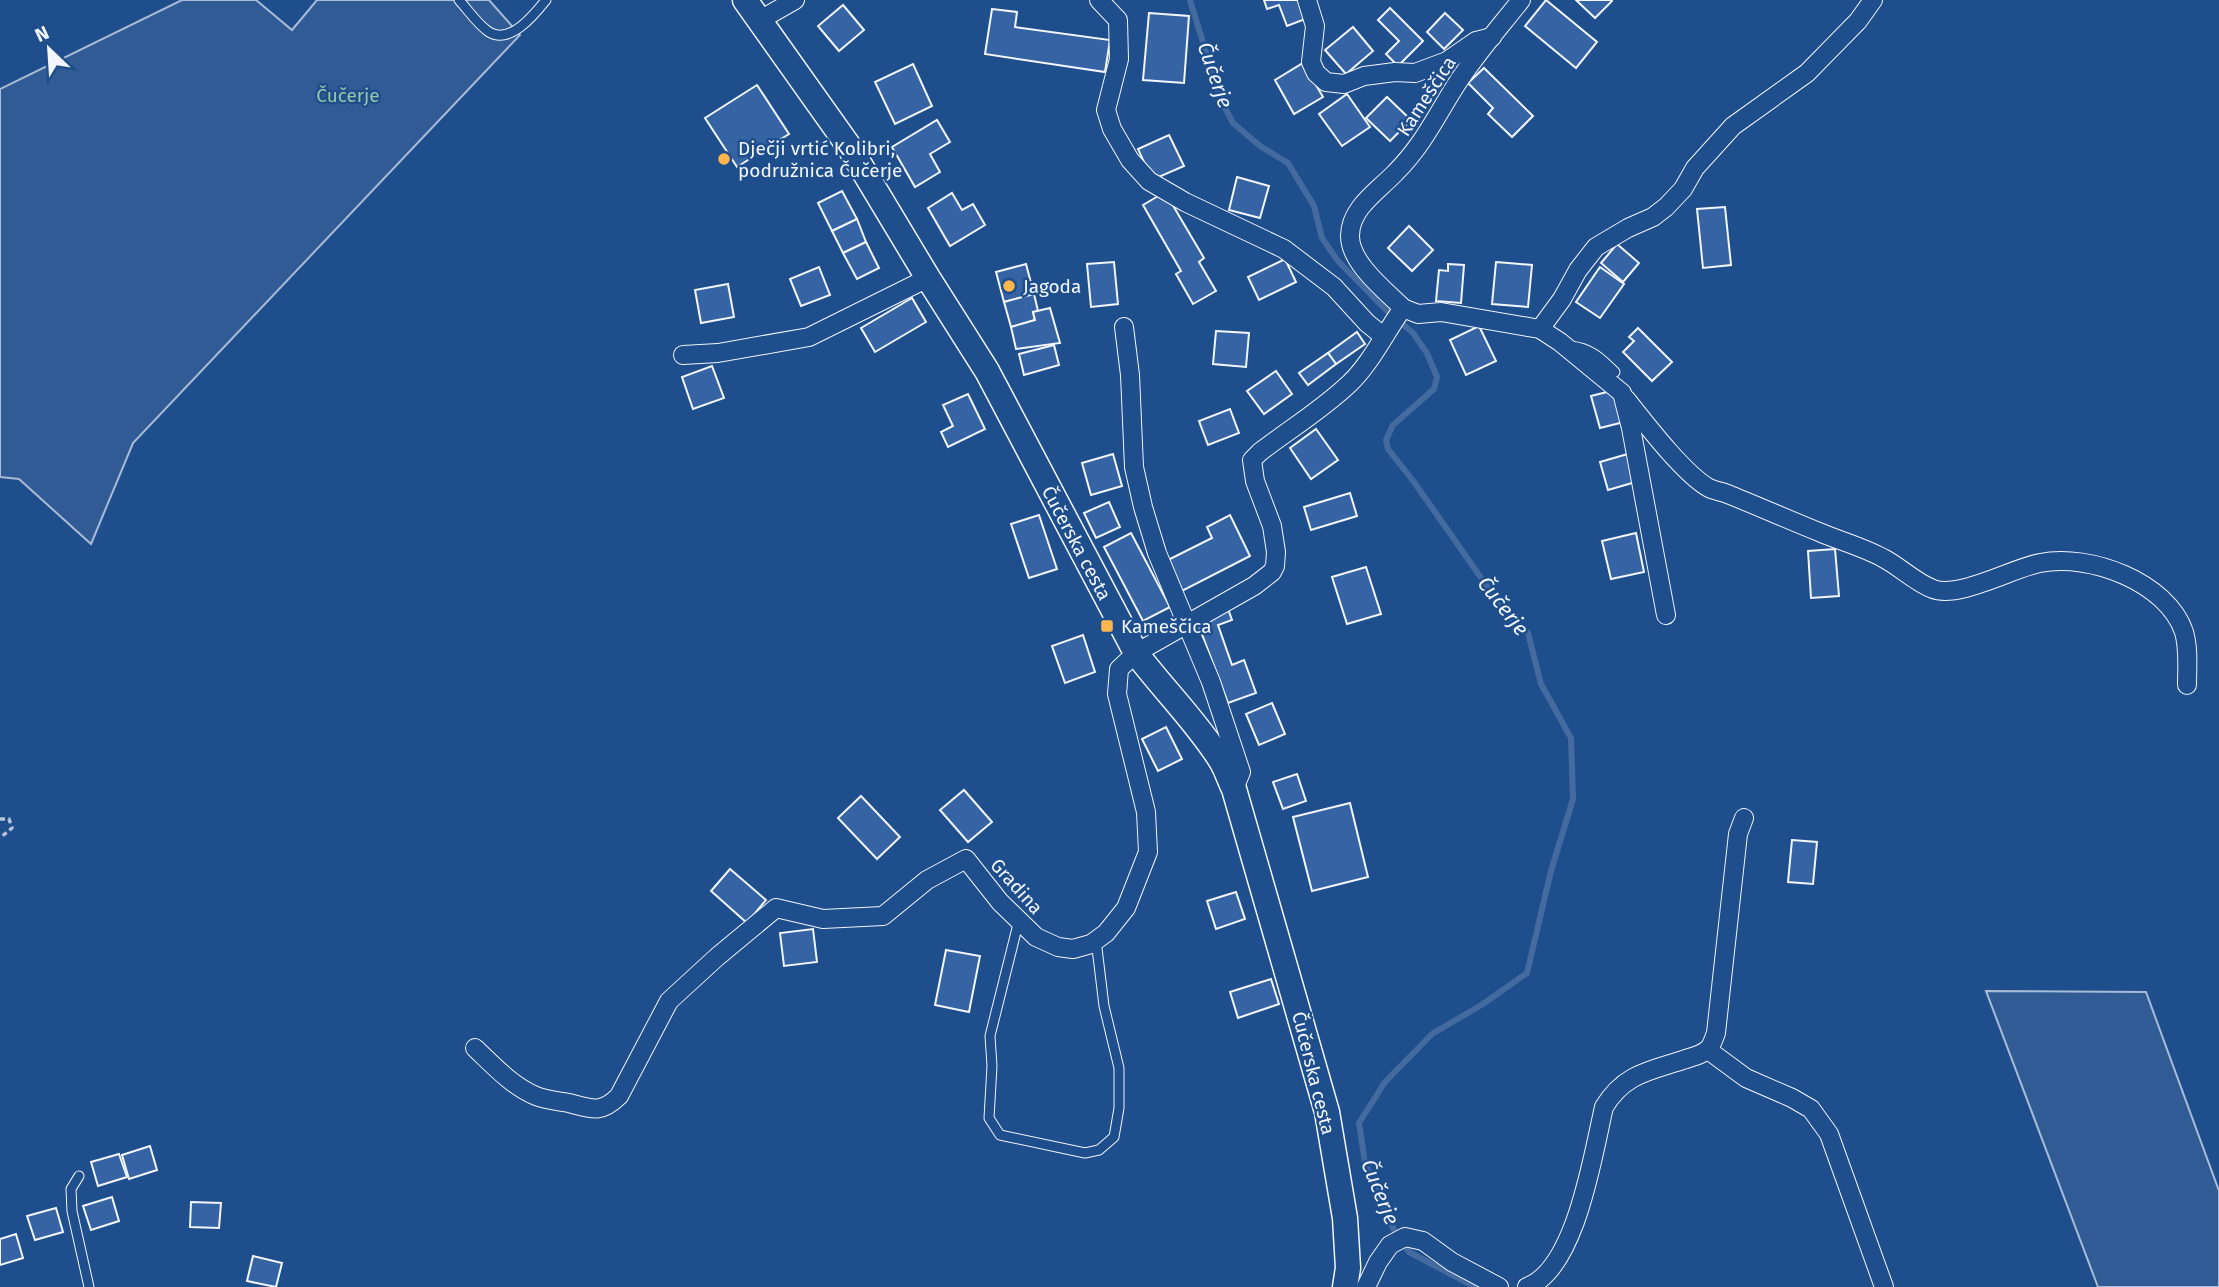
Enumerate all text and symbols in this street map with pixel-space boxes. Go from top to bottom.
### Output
north arrow [14,14,84,84]
text: N [31,21,53,47]
water label: Čučerje [1192,39,1238,112]
street label: Kameščica [1392,52,1461,141]
park label: Čučerje [316,84,380,107]
place label: Dječji vrtić Kolibri, podružnica Čučerje [738,137,902,182]
marker: Dječji vrtić Kolibri, podružnica Čučerje [716,151,732,167]
place label: Jagoda [1023,275,1081,298]
marker: Jagoda [1001,278,1017,294]
street label: Čučerska cesta [1037,482,1116,604]
water label: Čučerje [1472,571,1534,641]
place label: Kameščica [1121,615,1212,638]
marker: Kameščica [1099,618,1115,634]
street label: Gradina [986,854,1048,919]
street label: Čučerska cesta [1287,1009,1340,1137]
water label: Čučerje [1355,1155,1405,1229]

